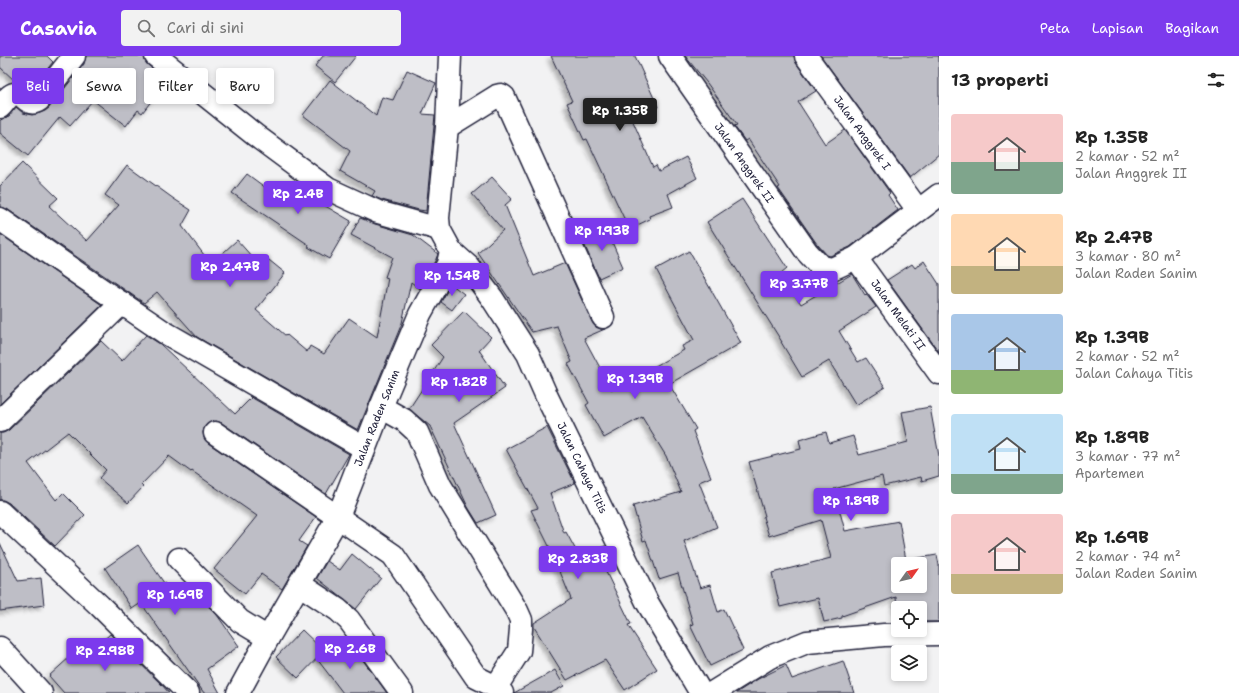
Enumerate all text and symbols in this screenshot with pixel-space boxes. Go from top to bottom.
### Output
search box [121,10,401,46]
text: Casavia [20,16,97,41]
icon: search [135,17,157,39]
text: Cari di sini [167,18,244,38]
text: Peta [1040,19,1070,37]
text: Lapisan [1092,19,1143,37]
text: Bagikan [1165,19,1219,37]
chip: Beli [12,68,64,104]
chip: Sewa [72,68,136,104]
chip: Filter [144,68,208,104]
chip: Baru [216,68,274,104]
text: 13 properti [951,69,1049,91]
icon: filters [1205,69,1227,91]
street label: Jalan Anggrek I [830,93,894,173]
pin: Rp 1.35B [579,98,661,132]
text: Rp 1.35B [592,102,648,119]
street label: Jalan Anggrek II [711,120,777,206]
text: Rp 1.35B [1075,126,1148,148]
icon: home [983,130,1031,178]
text: 2 kamar · 52 m² [1075,148,1179,165]
text: Jalan Anggrek II [1075,165,1187,182]
pin: Rp 2.4B [261,181,335,215]
text: Rp 2.4B [273,185,323,202]
pin: Rp 1.93B [561,218,643,252]
text: Rp 1.93B [574,222,630,239]
text: Rp 2.47B [1075,226,1153,248]
icon: home [983,230,1031,278]
text: 3 kamar · 80 m² [1075,248,1181,265]
pin: Rp 2.47B [189,254,271,288]
text: Rp 2.47B [200,258,260,275]
pin: Rp 1.54B [411,263,493,297]
text: Jalan Raden Sanim [1075,265,1197,282]
text: Rp 1.54B [424,267,480,284]
pin: Rp 3.77B [758,271,840,305]
text: Rp 3.77B [770,275,828,292]
street label: Jalan Melati II [867,277,929,353]
text: Rp 1.39B [1075,326,1149,348]
icon: home [983,330,1031,378]
text: 2 kamar · 52 m² [1075,348,1179,365]
text: Jalan Cahaya Titis [1075,365,1193,382]
pin: Rp 1.39B [594,366,676,400]
street label: Jalan Raden Sanim [351,367,404,469]
pin: Rp 1.82B [418,369,500,403]
text: Rp 1.39B [607,370,663,387]
text: Rp 1.82B [431,373,487,390]
street label: Jalan Cahaya Titis [553,420,611,516]
text: Rp 1.89B [1075,426,1149,448]
icon: home [983,430,1031,478]
text: 3 kamar · 77 m² [1075,448,1180,465]
text: Apartemen [1075,465,1144,482]
pin: Rp 1.89B [810,488,892,522]
text: Rp 1.89B [823,492,879,509]
text: Rp 1.69B [1075,526,1149,548]
icon: home [983,530,1031,578]
pin: Rp 2.83B [537,546,619,580]
text: 2 kamar · 74 m² [1075,548,1181,565]
text: Rp 2.83B [548,550,608,567]
north arrow [891,557,927,593]
map controls [891,557,927,681]
text: Jalan Raden Sanim [1075,565,1197,582]
pin: Rp 1.69B [134,582,216,616]
text: Rp 1.69B [147,586,203,603]
button: locate [891,601,927,637]
pin: Rp 2.6B [313,636,387,670]
pin: Rp 2.98B [64,638,146,672]
text: Rp 2.6B [324,640,376,657]
text: Rp 2.98B [75,642,135,659]
button: layers [891,645,927,681]

